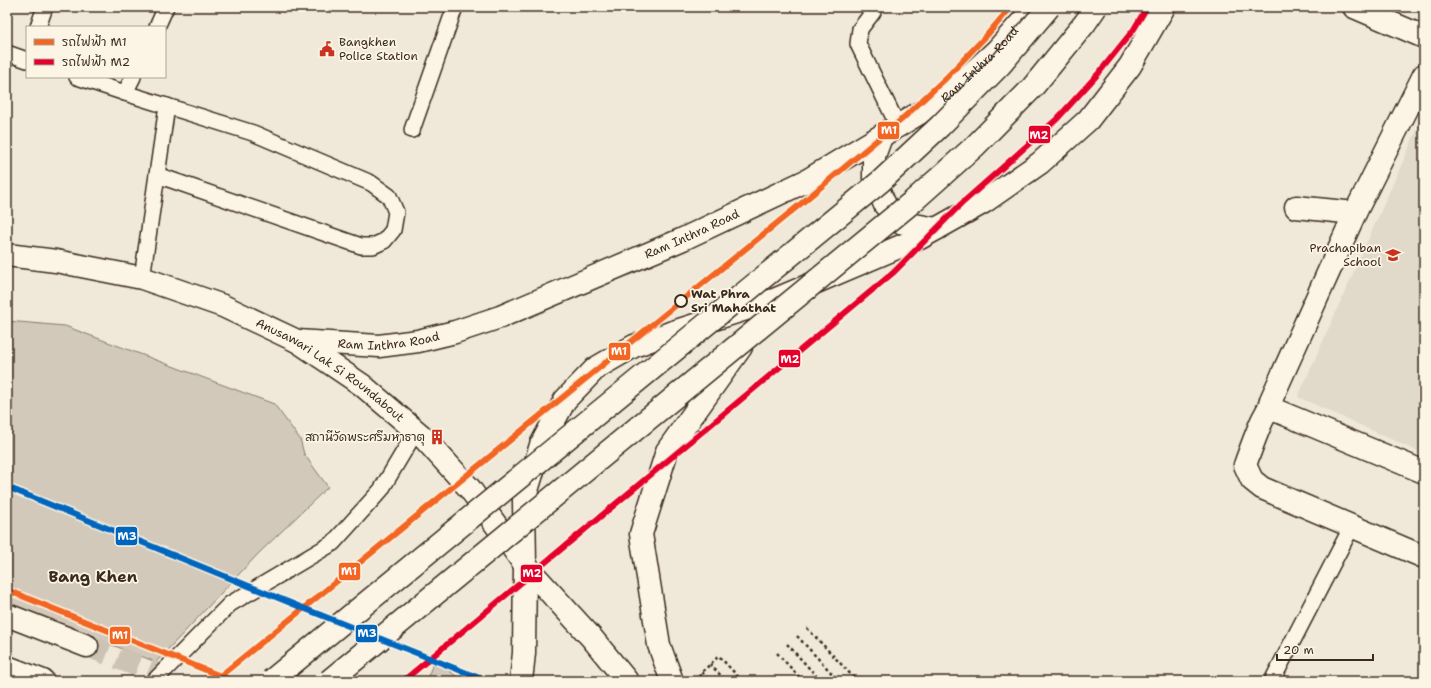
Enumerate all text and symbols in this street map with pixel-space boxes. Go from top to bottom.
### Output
street label: Ram Inthra Road [938,23,1022,106]
legend [26,26,166,78]
text: รถไฟฟ้า M1 [62,34,127,50]
place label: Bangkhen Police Station [339,34,418,64]
public building icon: Bangkhen Police Station [318,40,336,58]
text: รถไฟฟ้า M2 [62,54,130,70]
line badge: M1 [877,121,900,140]
text: M1 [881,123,897,138]
line badge: M2 [1028,125,1051,144]
text: M2 [1030,128,1049,143]
street label: Ram Inthra Road [642,205,742,262]
place label: Prachapiban School [1310,240,1381,270]
school or university icon: Prachapiban School [1384,246,1402,264]
place label: Wat Phra Sri Mahathat [691,286,776,316]
marker: Wat Phra Sri Mahathat [674,294,688,308]
street label: Anusawari Lak Si Roundabout [253,315,407,425]
street label: Ram Inthra Road [337,328,441,354]
line badge: M1 [608,342,631,361]
text: M1 [611,344,627,359]
line badge: M2 [778,349,801,368]
text: M2 [781,352,800,367]
building icon: สถานีวัดพระศรีมหาธาตุ [428,428,446,446]
place label: สถานีวัดพระศรีมหาธาตุ [305,429,425,446]
line badge: M3 [115,526,138,546]
text: M3 [118,529,137,544]
line badge: M1 [338,562,361,581]
text: M1 [341,564,357,579]
line badge: M2 [520,564,543,583]
district label: Bang Khen [49,566,138,587]
text: M2 [523,566,542,581]
line badge: M3 [355,624,378,643]
line badge: M1 [109,626,131,645]
text: M3 [358,626,377,641]
text: M1 [112,628,128,643]
scale bar [1277,636,1373,662]
text: 20 m [1283,642,1314,658]

